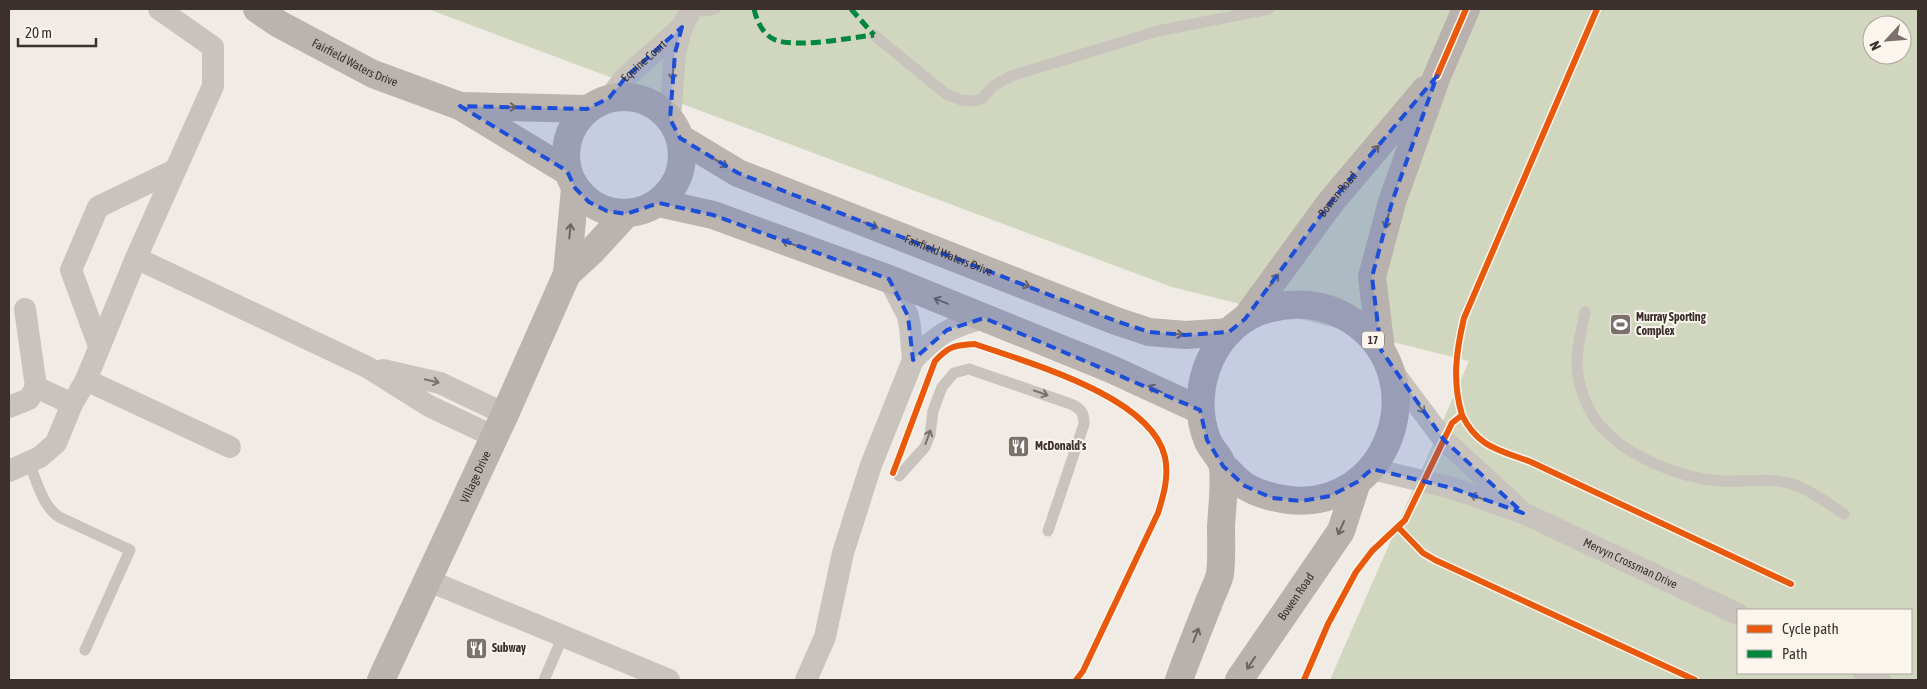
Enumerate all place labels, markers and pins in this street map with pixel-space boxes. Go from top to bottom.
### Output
place label: Murray Sporting Complex [1636,310,1707,338]
sports icon: Murray Sporting Complex [1608,312,1632,336]
restaurant icon: McDonald's [1007,434,1031,458]
place label: McDonald's [1035,439,1087,453]
restaurant icon: Subway [464,636,488,660]
place label: Subway [492,641,526,655]

